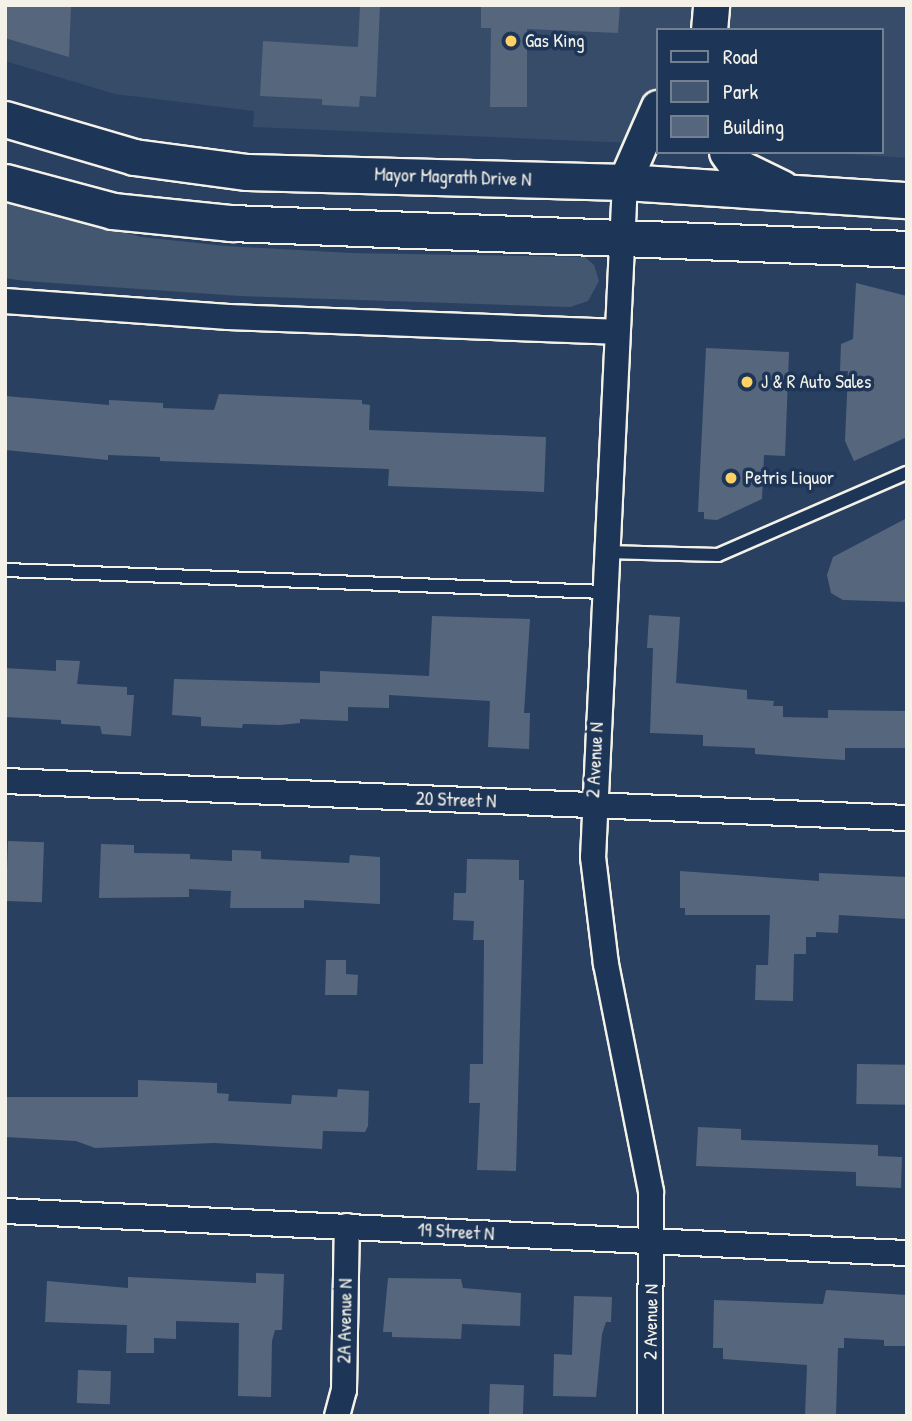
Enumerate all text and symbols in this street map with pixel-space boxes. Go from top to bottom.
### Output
legend [656,28,884,154]
place label: Gas King [525,30,584,52]
marker: Gas King [503,33,519,49]
text: Road [723,42,757,71]
text: Park [723,77,758,106]
text: Building [723,112,784,141]
street label: Mayor Magrath Drive N [374,163,532,191]
place label: J & R Auto Sales [761,371,871,393]
marker: J & R Auto Sales [739,374,755,390]
place label: Petris Liquor [745,467,834,489]
marker: Petris Liquor [723,470,739,486]
street label: 2 Avenue N [582,721,608,799]
street label: 20 Street N [415,787,497,813]
street label: 19 Street N [417,1219,495,1245]
street label: 2A Avenue N [333,1278,357,1364]
street label: 2 Avenue N [639,1284,663,1360]

